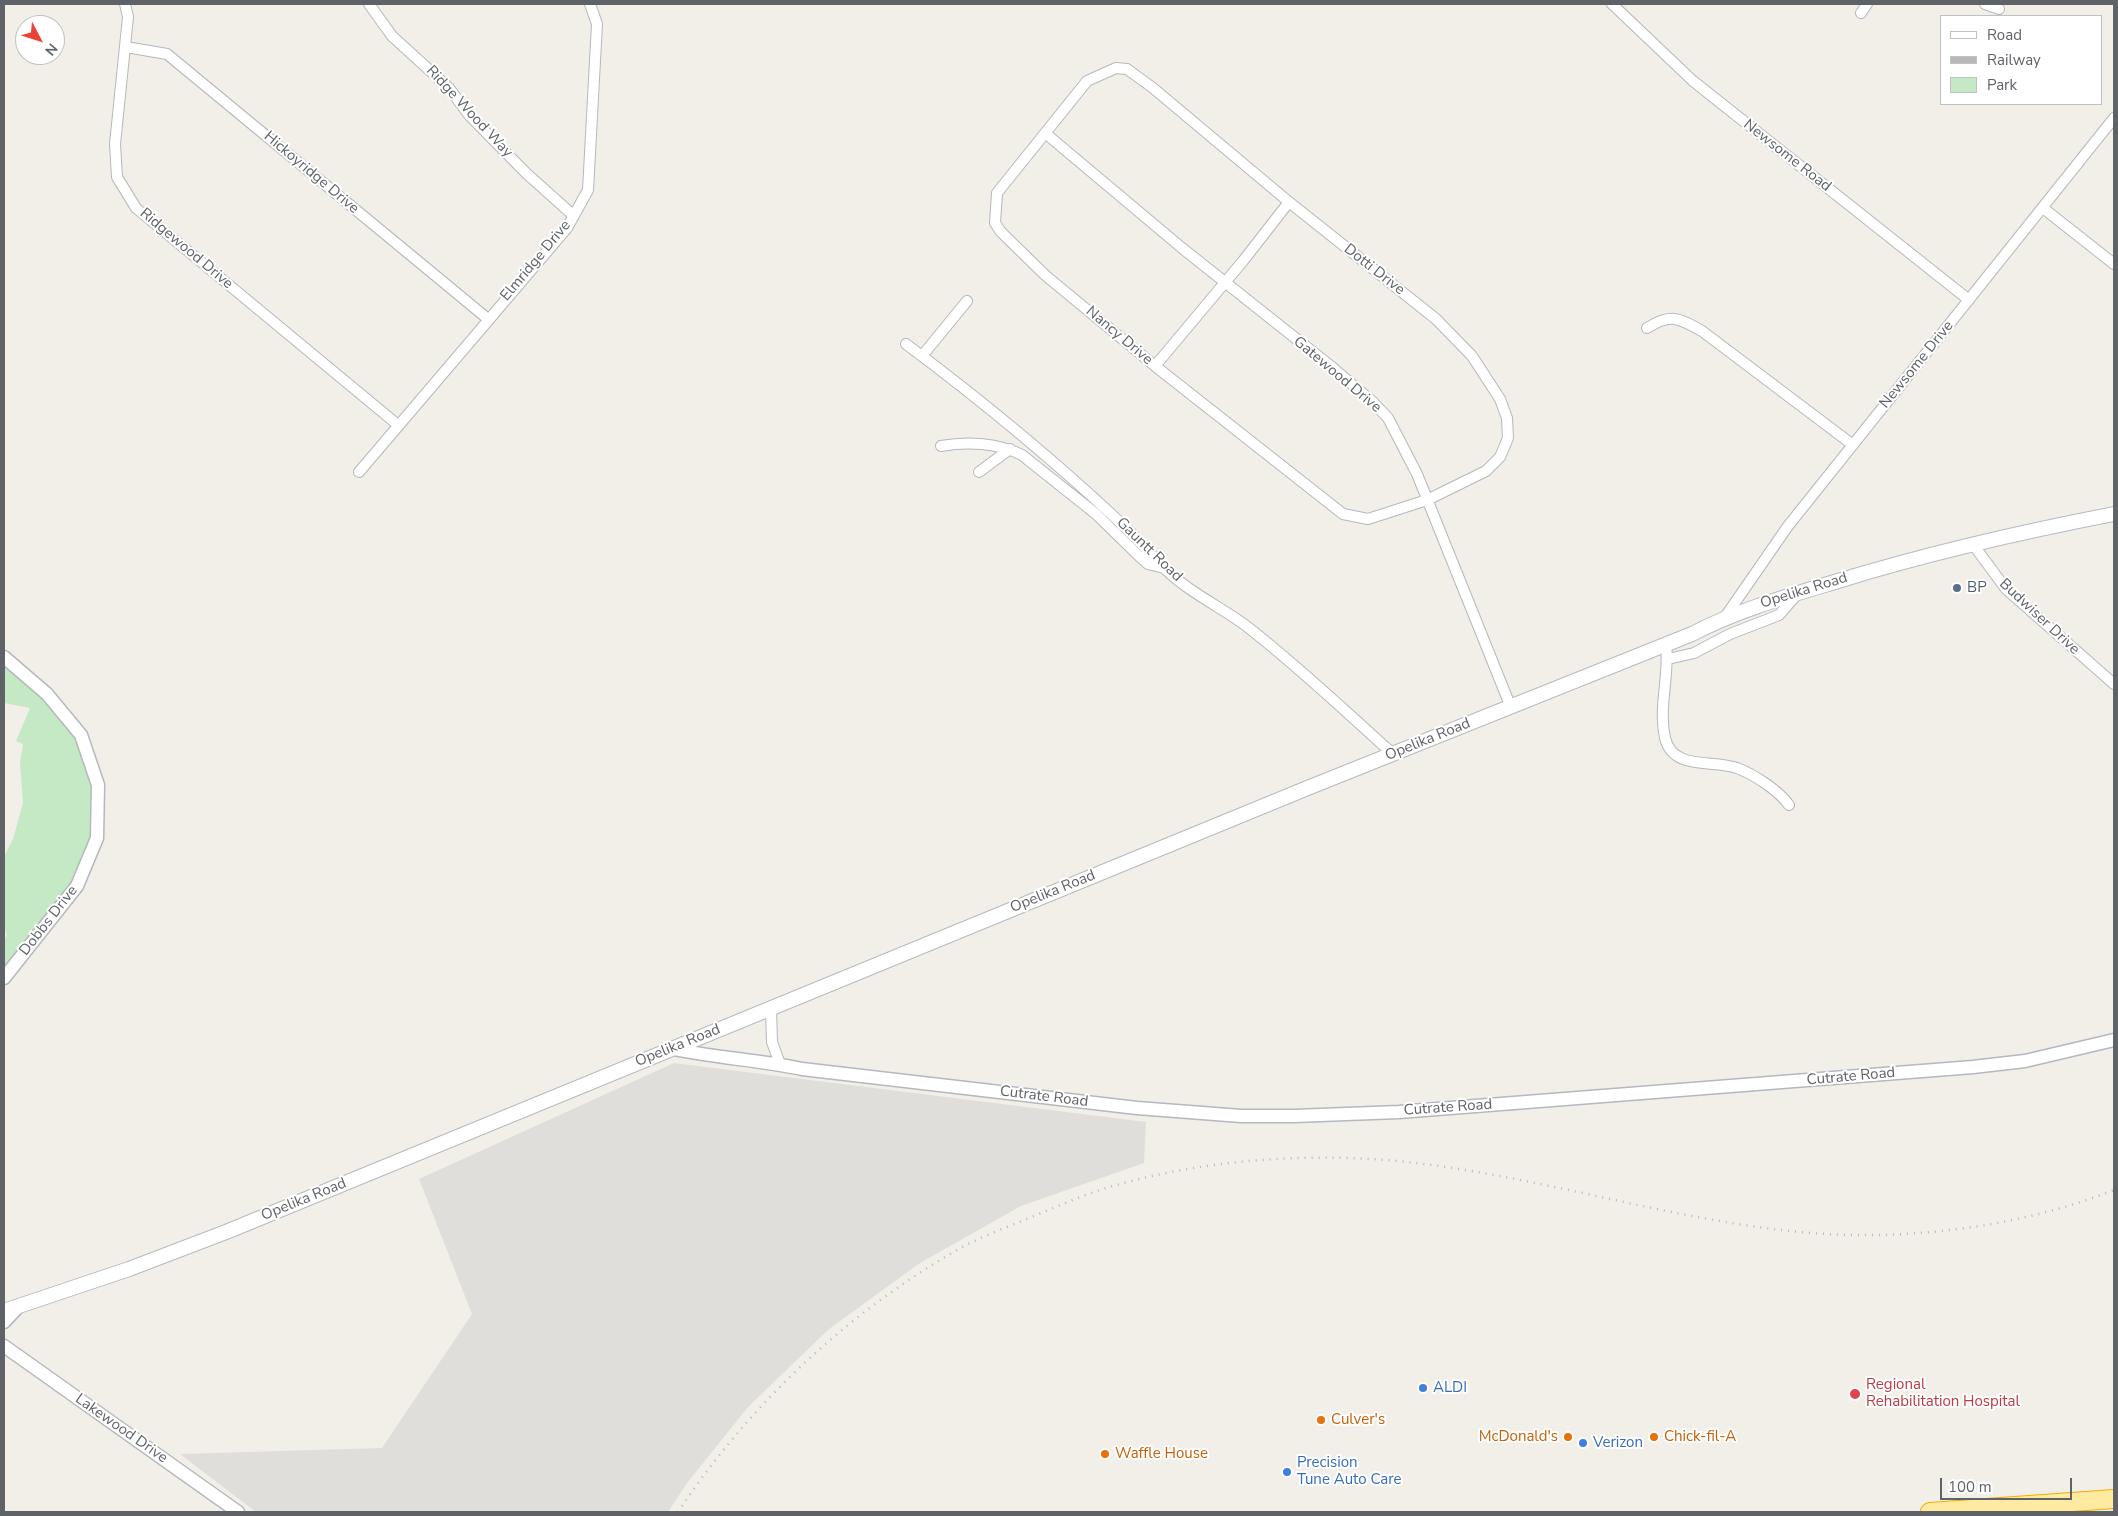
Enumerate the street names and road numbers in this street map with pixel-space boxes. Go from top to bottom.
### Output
street label: Ridge Wood Way [422,62,516,162]
street label: Newsome Road [1739,116,1835,196]
street label: Hickoyridge Drive [260,128,362,218]
street label: Ridgewood Drive [136,205,236,293]
street label: Elmridge Drive [497,217,575,305]
street label: Dotti Drive [1340,241,1408,299]
street label: Nancy Drive [1082,303,1156,369]
street label: Newsome Drive [1876,318,1958,412]
street label: Gatewood Drive [1289,333,1385,417]
street label: Gauntt Road [1112,514,1186,586]
street label: Opelika Road [1758,569,1850,613]
street label: Budwiser Drive [1995,575,2083,659]
street label: Opelika Road [1383,715,1473,765]
street label: Opelika Road [1008,867,1098,917]
street label: Dobbs Drive [16,883,82,959]
street label: Opelika Road [633,1021,723,1071]
street label: Cutrate Road [1806,1064,1896,1090]
street label: Cutrate Road [999,1083,1089,1111]
street label: Cutrate Road [1403,1096,1493,1120]
street label: Opelika Road [259,1175,349,1225]
street label: Lakewood Drive [71,1390,171,1468]

